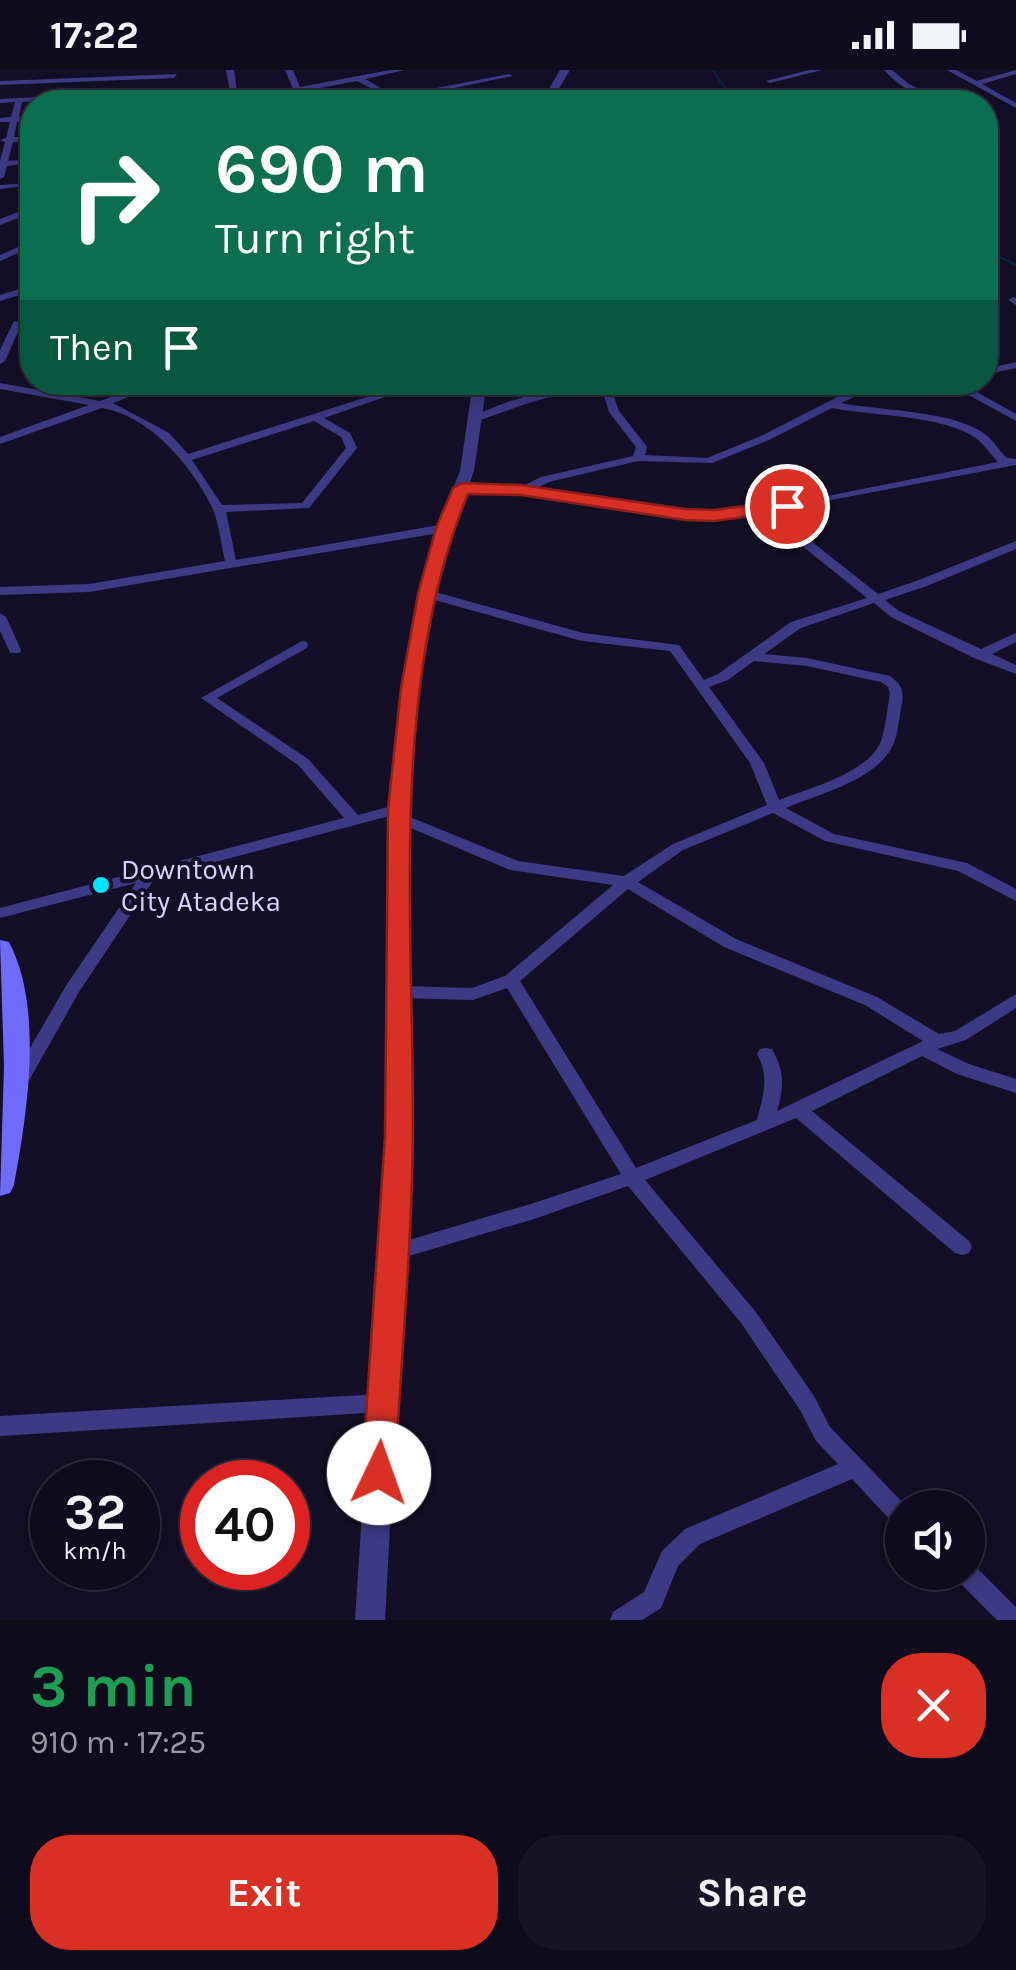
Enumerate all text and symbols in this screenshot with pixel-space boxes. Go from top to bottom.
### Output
text: 17:22 [50,13,139,58]
text: 690 m [215,128,429,210]
icon: right [50,130,180,260]
text: Turn right [215,212,415,264]
icon: arrive [154,320,209,375]
text: Then [50,325,134,370]
pin [745,464,830,549]
icon: arrive [760,479,815,534]
place label: Downtown City Atadeka [121,853,281,918]
marker: Downtown City Atadeka [90,874,112,896]
position arrow [327,1421,431,1525]
speed limit sign: 40 [180,1460,310,1590]
text: 32 [64,1483,126,1542]
map controls [885,1490,985,1590]
button: sound [885,1490,985,1590]
text: km/h [63,1536,127,1565]
text: 3 min [30,1651,197,1721]
button: close [881,1653,986,1758]
text: 910 m · 17:25 [30,1724,206,1761]
button: Exit [30,1835,498,1950]
button: Share [518,1835,986,1950]

